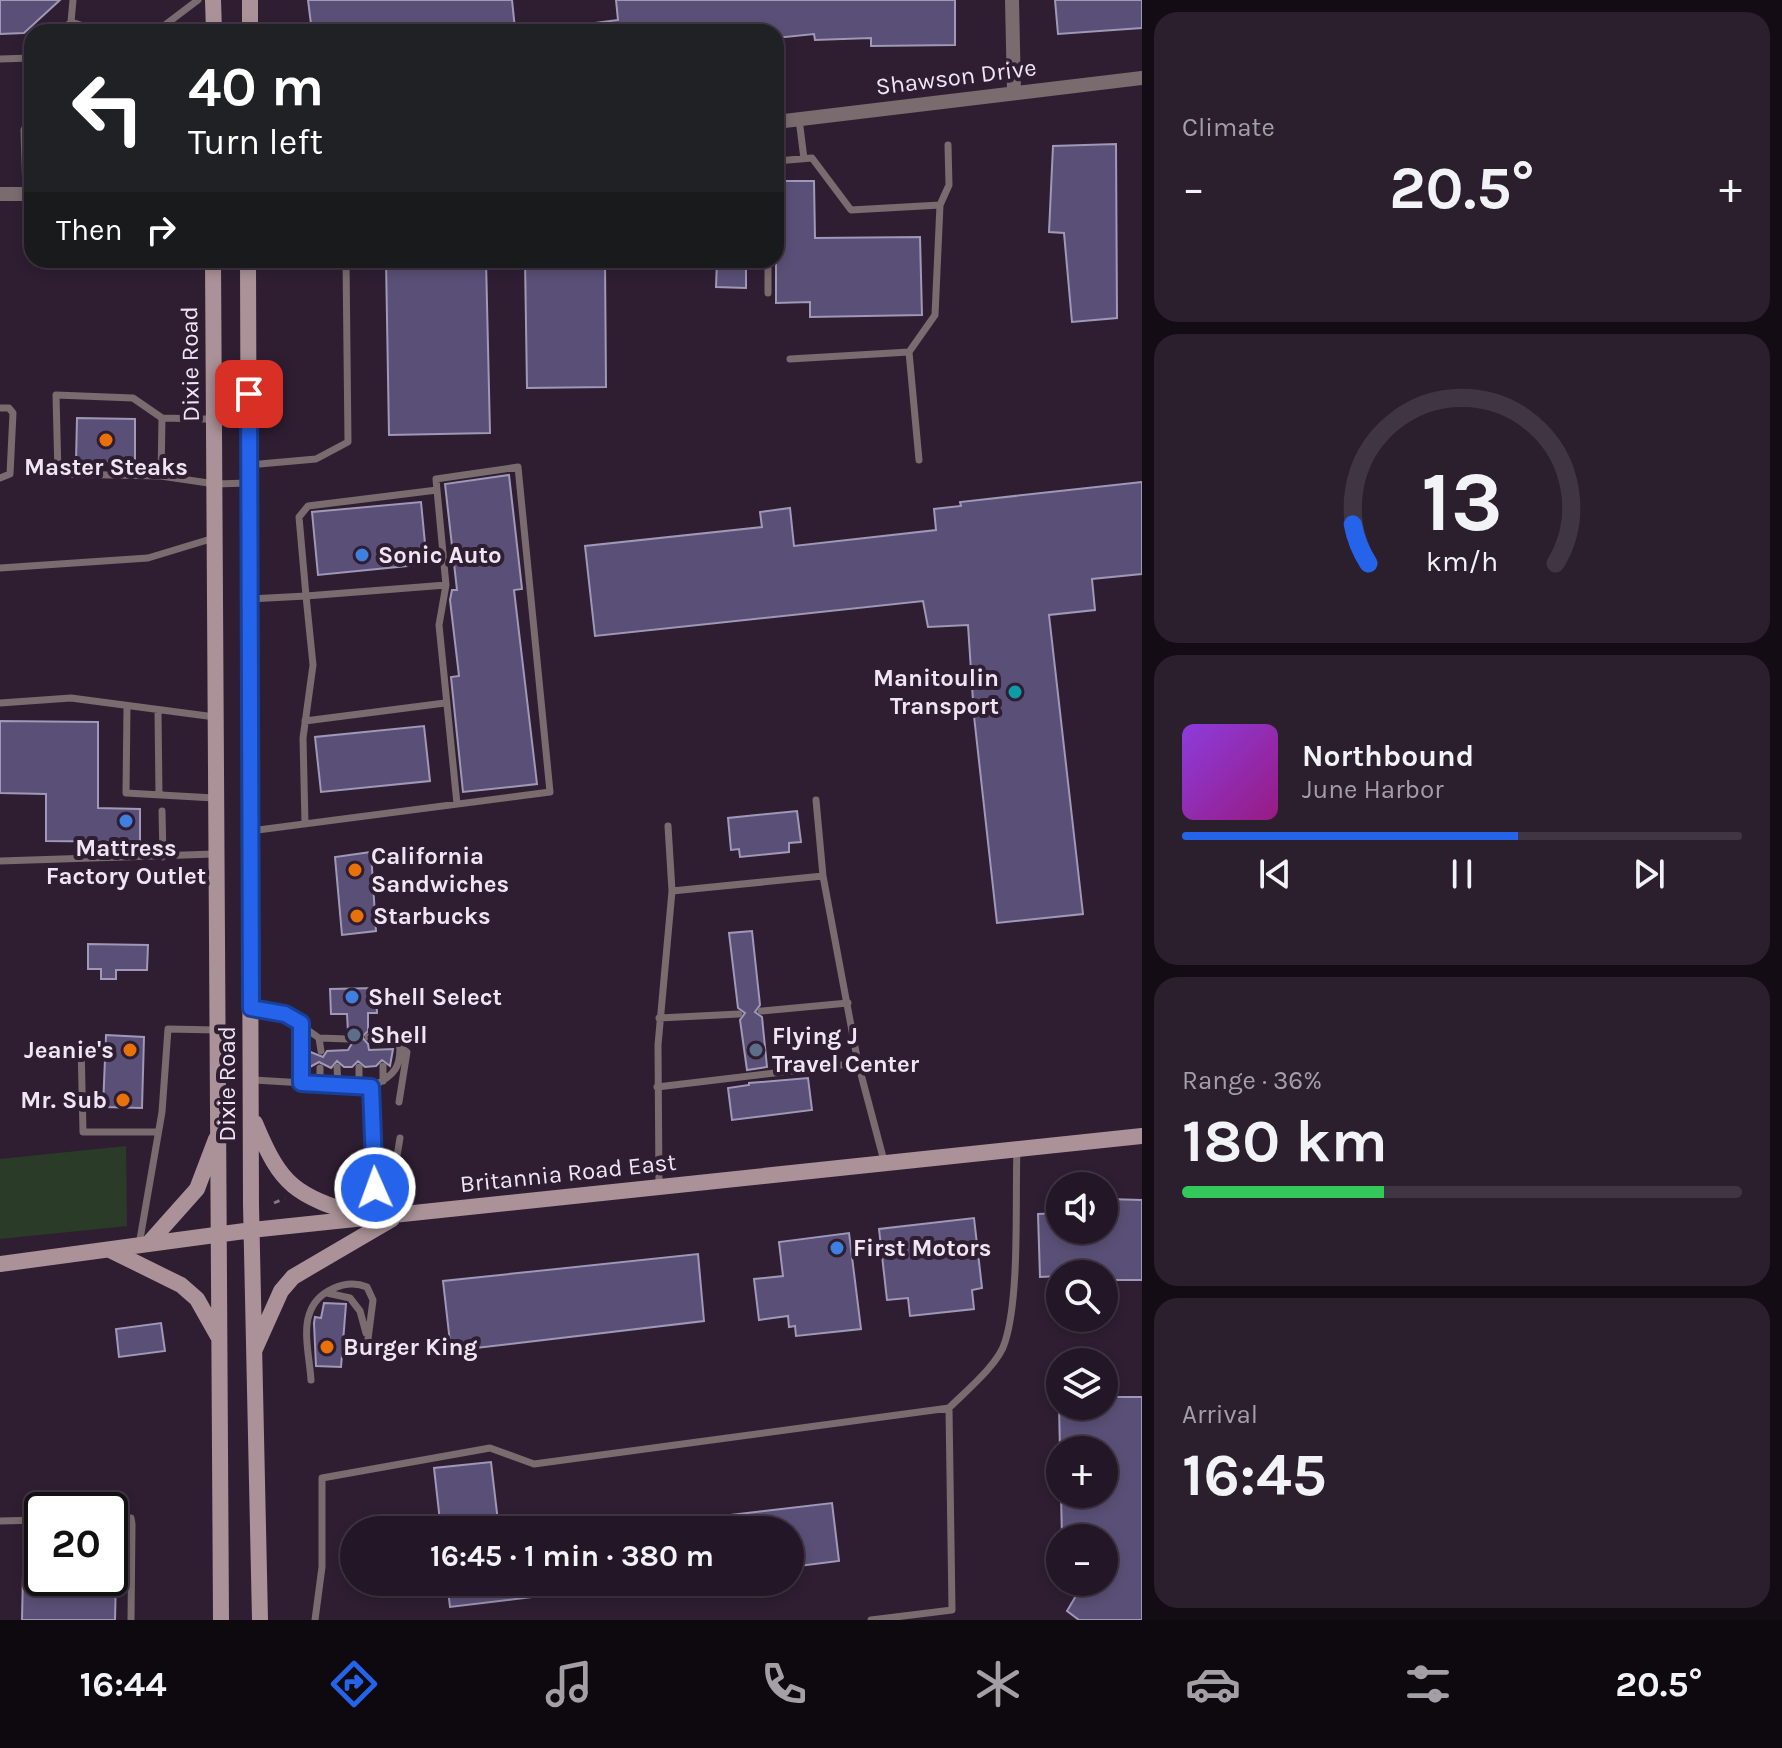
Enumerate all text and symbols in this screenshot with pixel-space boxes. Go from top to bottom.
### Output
street label: Shawson Drive [874,53,1038,101]
text: 40 m [188,54,324,119]
icon: left [56,56,160,160]
text: Climate [1182,112,1275,143]
text: Turn left [188,121,323,163]
text: 20.5° [1389,153,1535,223]
text: − [1182,163,1205,214]
text: + [1719,163,1742,214]
icon: right [139,208,183,252]
text: Then [56,212,123,248]
street label: Dixie Road [175,306,205,422]
pin [215,360,283,428]
icon: arrive [227,372,271,416]
marker: Master Steaks [97,431,115,449]
place label: Master Steaks [24,453,188,481]
text: 13 [1421,454,1503,551]
place label: Sonic Auto [378,541,502,569]
marker: Sonic Auto [353,546,371,564]
text: km/h [1426,546,1498,579]
place label: Manitoulin Transport [873,664,999,720]
marker: Manitoulin Transport [1006,683,1024,701]
text: Northbound [1302,738,1474,774]
text: June Harbor [1302,774,1444,805]
marker: Mattress Factory Outlet [117,812,135,830]
place label: Mattress Factory Outlet [46,834,206,890]
place label: California Sandwiches [371,842,509,898]
icon: previous [1253,852,1297,896]
icon: pause [1440,852,1484,896]
icon: next [1627,852,1671,896]
marker: California Sandwiches [346,861,364,879]
place label: Starbucks [373,902,491,930]
marker: Starbucks [348,907,366,925]
place label: Shell Select [368,983,502,1011]
marker: Shell Select [343,988,361,1006]
place label: Shell [370,1021,428,1049]
place label: Flying J Travel Center [772,1022,920,1078]
street label: Dixie Road [213,1026,241,1142]
marker: Shell [345,1026,363,1044]
place label: Jeanie's [24,1036,114,1064]
marker: Jeanie's [121,1041,139,1059]
marker: Flying J Travel Center [747,1041,765,1059]
text: Range · 36% [1182,1065,1322,1096]
place label: Mr. Sub [20,1086,107,1114]
marker: Mr. Sub [114,1091,132,1109]
text: 180 km [1182,1106,1388,1176]
position arrow [333,1146,417,1230]
street label: Britannia Road East [458,1148,678,1198]
map controls [1046,1172,1118,1596]
button: sound [1046,1172,1118,1244]
place label: First Motors [853,1234,991,1262]
marker: First Motors [828,1239,846,1257]
button: search [1046,1260,1118,1332]
place label: Burger King [343,1333,478,1361]
marker: Burger King [318,1338,336,1356]
button: layers [1046,1348,1118,1420]
text: Arrival [1182,1399,1258,1430]
button: + [1046,1436,1118,1508]
text: 16:45 [1182,1440,1327,1510]
speed limit sign: 20 [24,1492,128,1596]
button: − [1046,1524,1118,1596]
text: 16:45 · 1 min · 380 m [430,1538,714,1574]
icon: directions [326,1656,382,1712]
icon: music [541,1656,597,1712]
icon: phone [756,1656,812,1712]
icon: climate [970,1656,1026,1712]
icon: car [1185,1656,1241,1712]
icon: filters [1400,1656,1456,1712]
text: 16:44 [79,1663,167,1705]
text: 20.5° [1615,1663,1703,1705]

